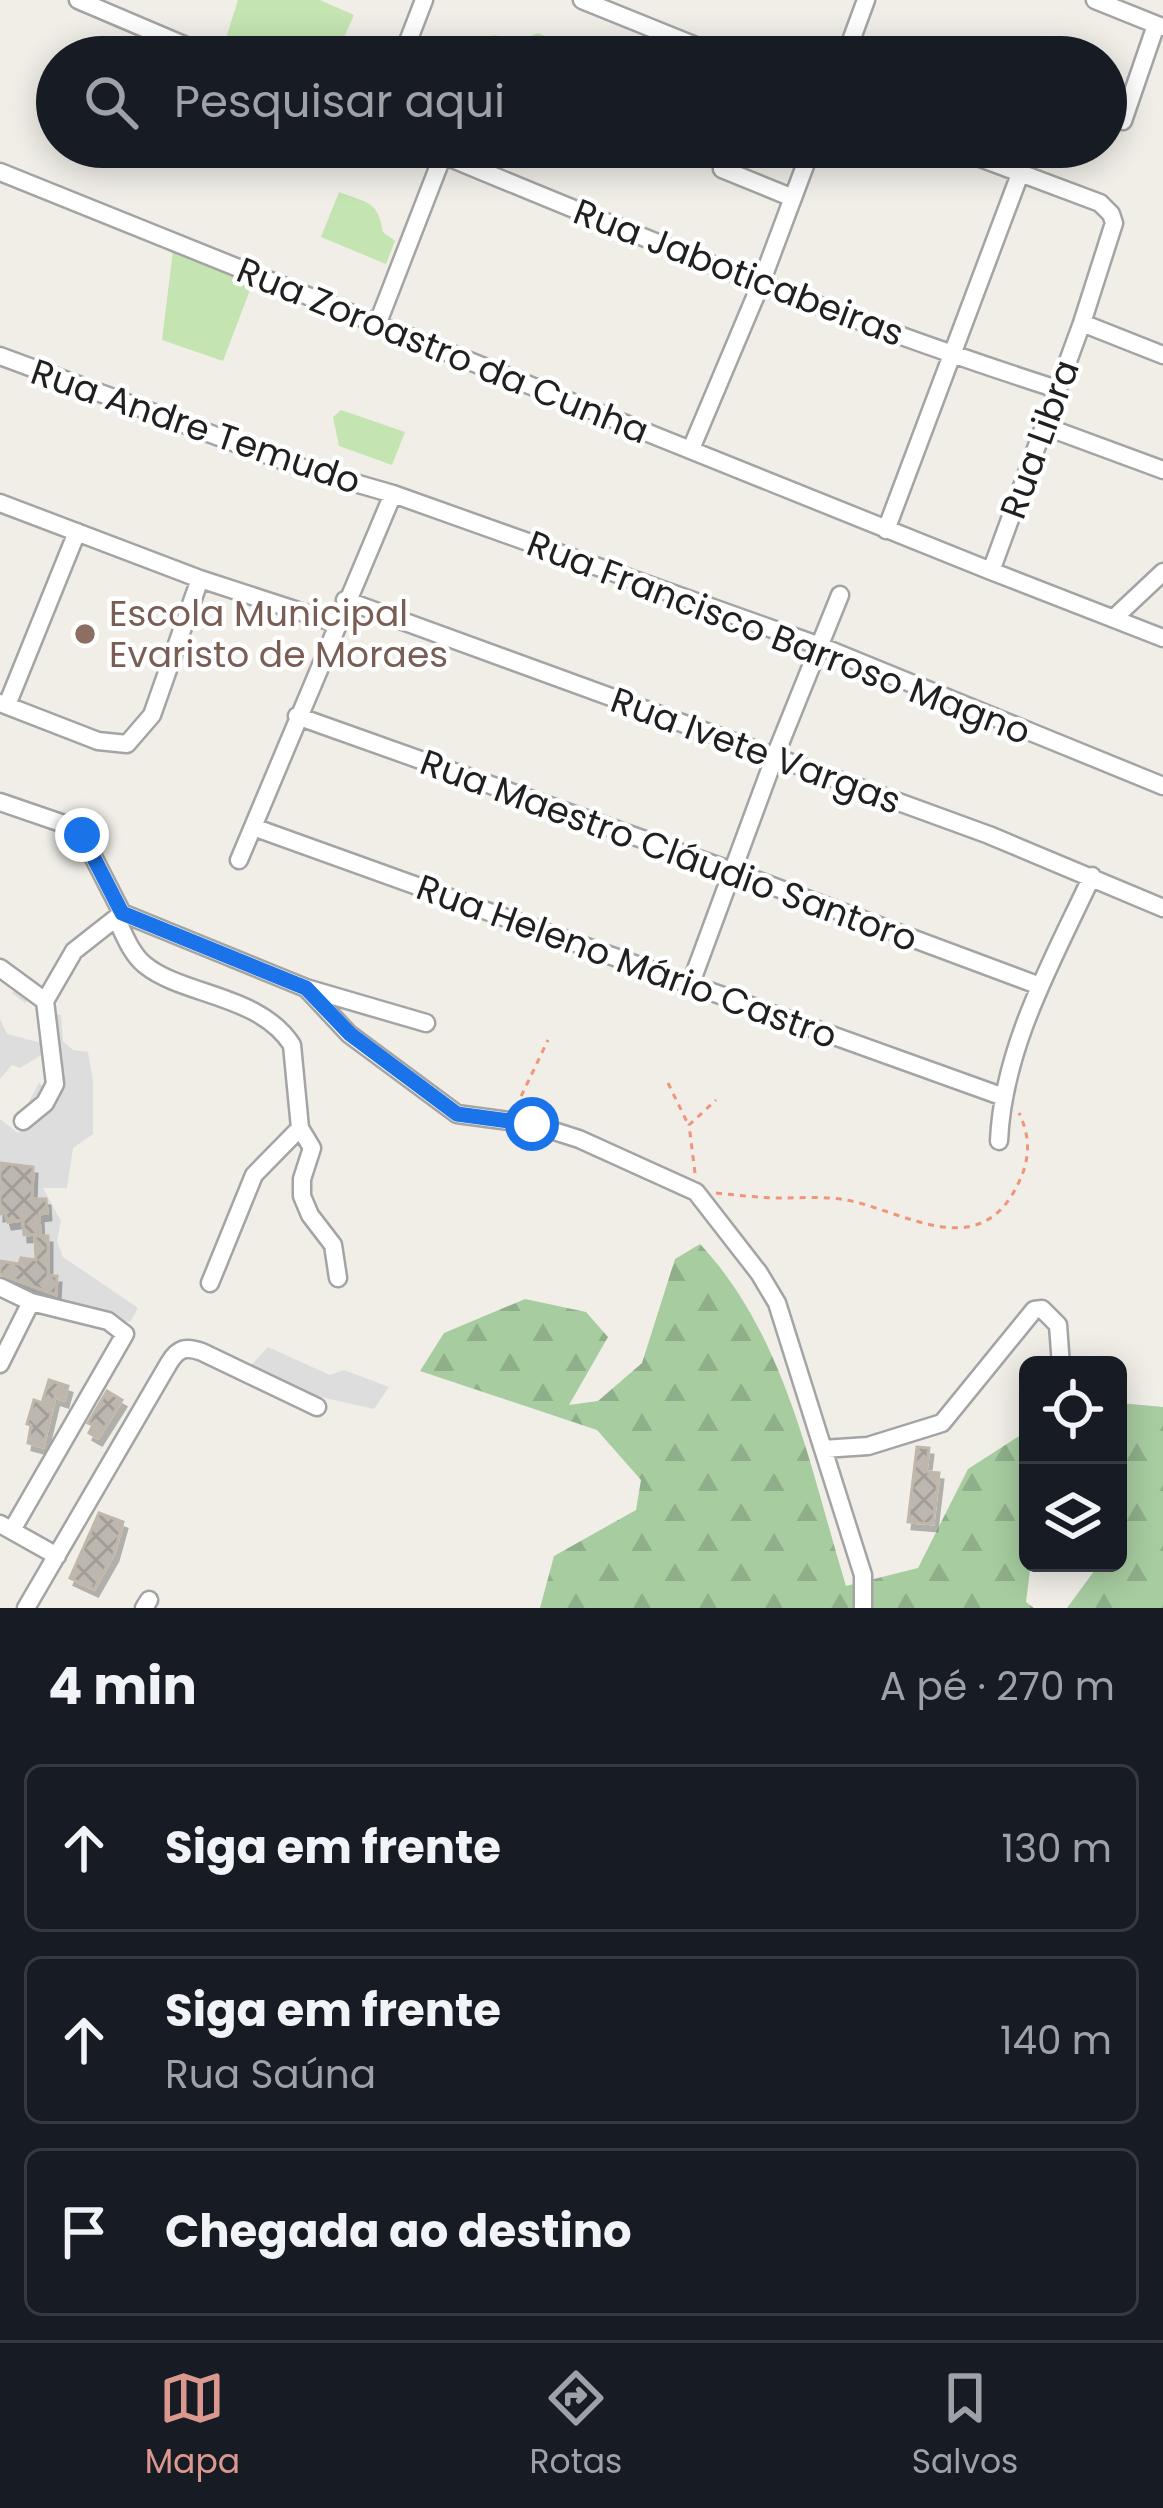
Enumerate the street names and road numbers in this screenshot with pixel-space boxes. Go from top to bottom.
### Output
street label: Rua Jaboticabeiras [566,186,911,359]
street label: Rua Zoroastro da Cunha [229,244,656,456]
street label: Rua Andre Temudo [24,346,367,507]
street label: Rua Libra [987,353,1092,526]
street label: Rua Francisco Barroso Magno [520,518,1038,757]
street label: Rua Ivete Vargas [604,674,908,827]
street label: Rua Maestro Cláudio Santoro [413,737,924,964]
street label: Rua Heleno Mário Castro [410,862,844,1061]

